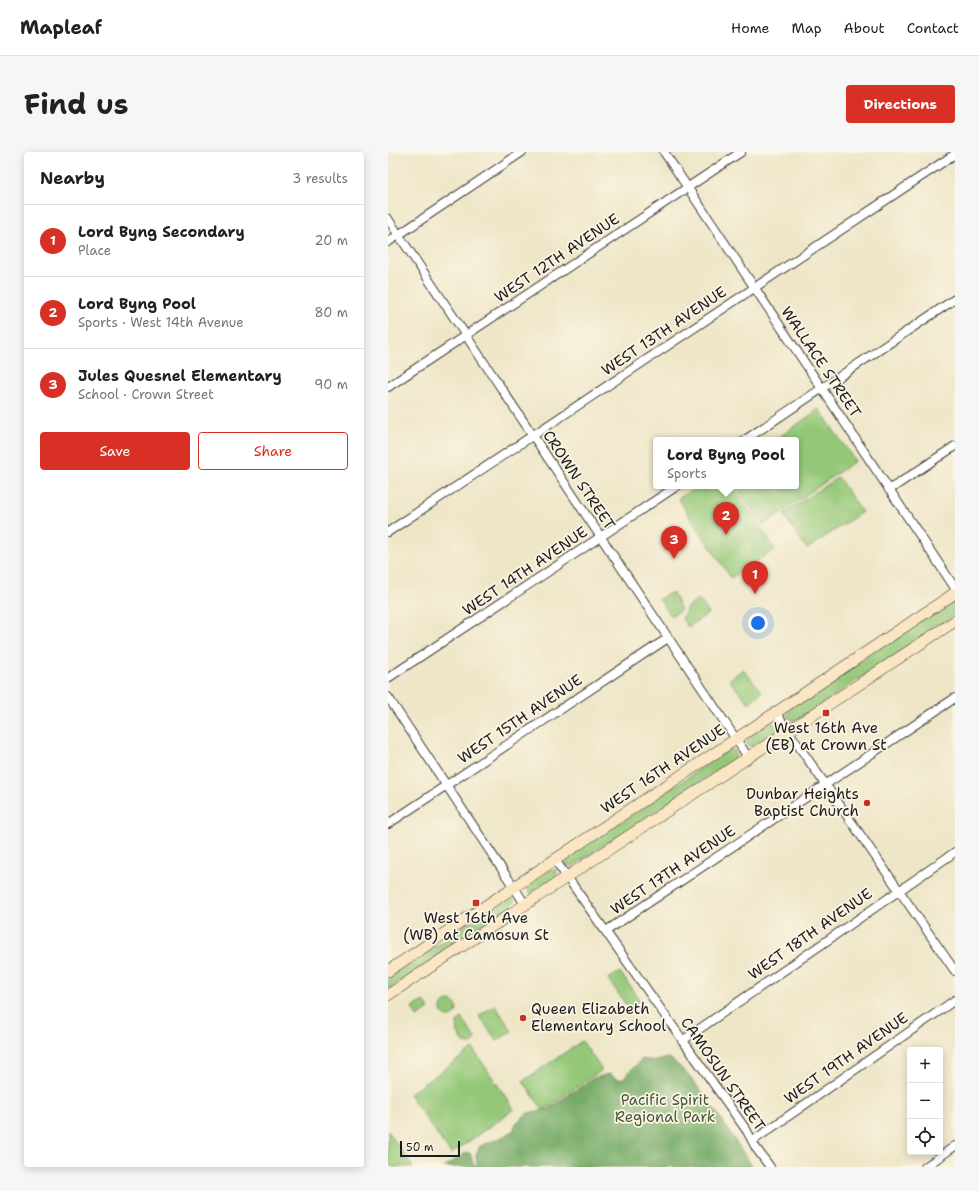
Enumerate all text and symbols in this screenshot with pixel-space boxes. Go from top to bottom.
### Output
text: Mapleaf [20,15,102,40]
text: Home [731,19,770,37]
text: Map [792,19,822,37]
text: About [844,19,885,37]
text: Contact [907,19,959,37]
text: Find us [24,85,129,123]
button: Directions [846,85,955,123]
text: Nearby [40,167,105,189]
text: 3 results [292,170,348,187]
street label: WEST 12TH AVENUE [491,209,623,307]
text: Lord Byng Secondary [78,222,245,242]
text: 1 [50,232,56,249]
text: 20 m [315,232,348,249]
text: Place [78,242,111,259]
street label: WEST 13TH AVENUE [598,282,730,380]
text: Lord Byng Pool [78,294,196,314]
street label: WALLACE STREET [776,303,866,421]
text: 2 [48,304,58,321]
text: 80 m [314,304,348,321]
text: Sports · West 14th Avenue [78,314,244,331]
text: Jules Quesnel Elementary [78,366,282,386]
text: 3 [48,376,58,393]
text: 90 m [314,376,348,393]
text: School · Crown Street [78,386,214,403]
street label: CROWN STREET [538,426,620,534]
button: Save [40,432,190,470]
button: Share [198,432,348,470]
popup [653,437,799,489]
text: Lord Byng Pool [667,445,785,465]
text: Sports [667,465,707,482]
pin: 2 [713,502,739,535]
street label: WEST 14TH AVENUE [459,522,591,620]
pin: 3 [661,526,687,559]
pin: 1 [742,561,768,594]
your location [748,613,768,633]
street label: WEST 15TH AVENUE [454,670,586,768]
marker: West 16th Ave (EB) at Crown St [821,708,831,718]
place label: West 16th Ave (EB) at Crown St [765,718,887,755]
street label: WEST 16TH AVENUE [597,720,729,818]
place label: Dunbar Heights Baptist Church [746,784,859,821]
marker: Dunbar Heights Baptist Church [862,798,872,808]
street label: WEST 17TH AVENUE [607,821,739,919]
street label: WEST 18TH AVENUE [744,884,876,984]
marker: West 16th Ave (WB) at Camosun St [471,898,481,908]
place label: West 16th Ave (WB) at Camosun St [403,908,549,945]
place label: Queen Elizabeth Elementary School [531,999,667,1036]
street label: WEST 19TH AVENUE [780,1008,912,1108]
marker: Queen Elizabeth Elementary School [518,1013,528,1023]
street label: CAMOSUN STREET [676,1013,770,1135]
map controls [907,1047,943,1155]
button: + [907,1047,943,1083]
button: − [907,1083,943,1119]
park label: Pacific Spirit Regional Park [615,1090,715,1127]
button: locate [907,1119,943,1155]
scale bar [400,1139,460,1158]
text: 50 m [406,1140,434,1155]

